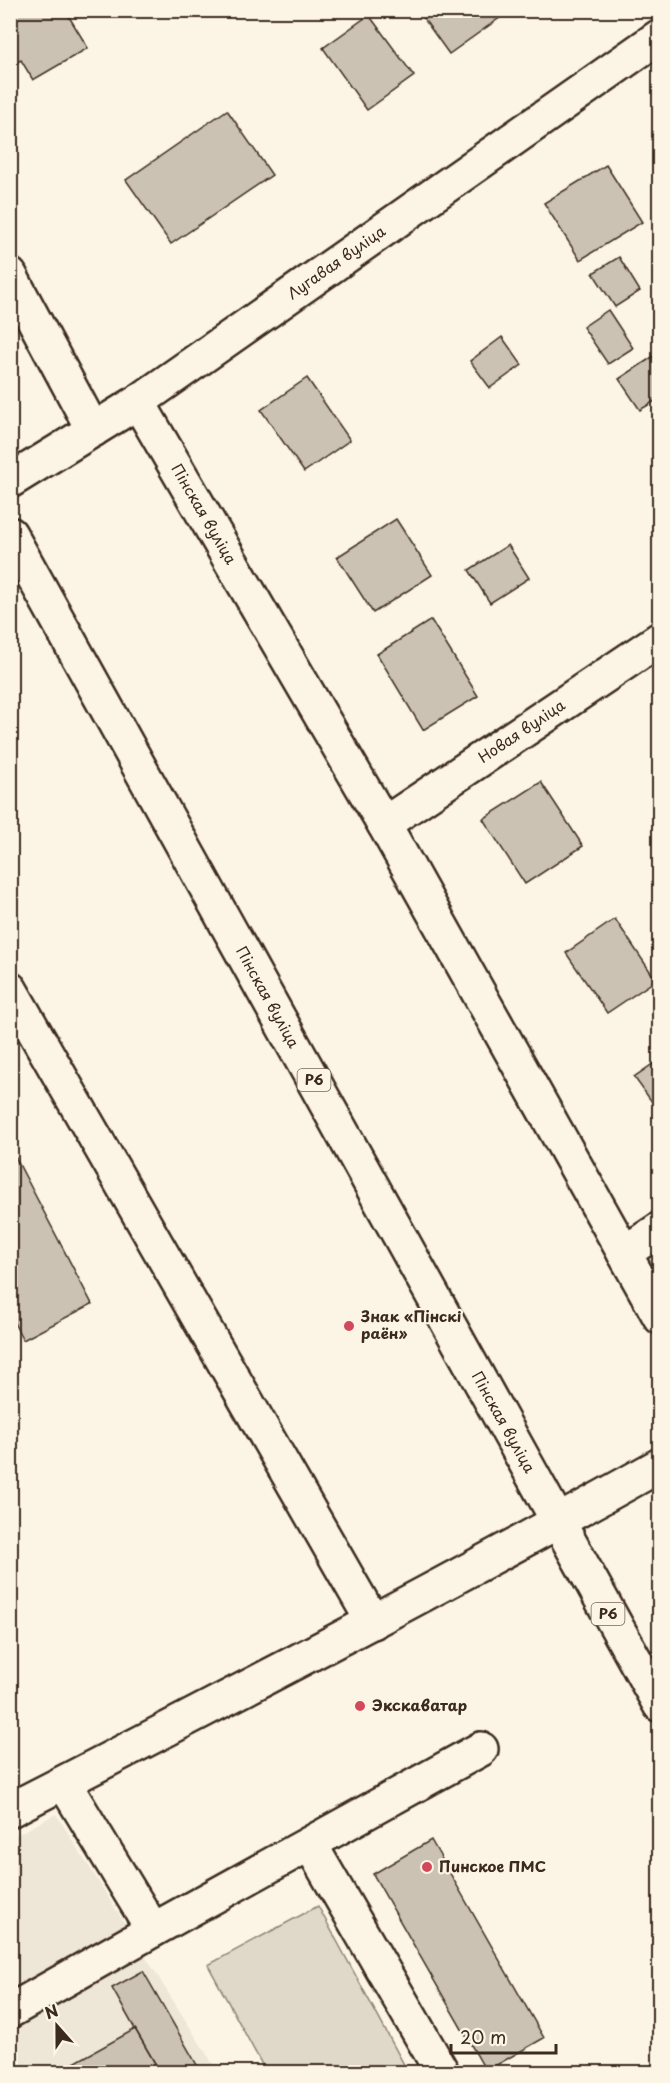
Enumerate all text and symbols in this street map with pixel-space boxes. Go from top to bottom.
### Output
street label: Лугавая вуліца [282,218,390,304]
street label: Пінская вуліца [166,459,244,569]
street label: Новая вуліца [473,692,570,768]
street label: Пінская вуліца [231,942,306,1052]
road number: Р6 [298,1069,330,1091]
place label: Знак «Пінскі раён» [360,1304,462,1344]
marker: Знак «Пінскі раён» [342,1319,356,1333]
street label: Пінская вуліца [467,1367,542,1477]
road number: Р6 [592,1603,624,1625]
place label: Экскаватар [372,1693,467,1716]
marker: Экскаватар [353,1699,367,1713]
place label: Пинское ПМС [439,1854,546,1877]
marker: Пинское ПМС [420,1860,434,1874]
north arrow [27,1996,87,2056]
text: N [41,1998,61,2025]
scale bar [451,2017,556,2055]
text: 20 m [460,2023,506,2050]

